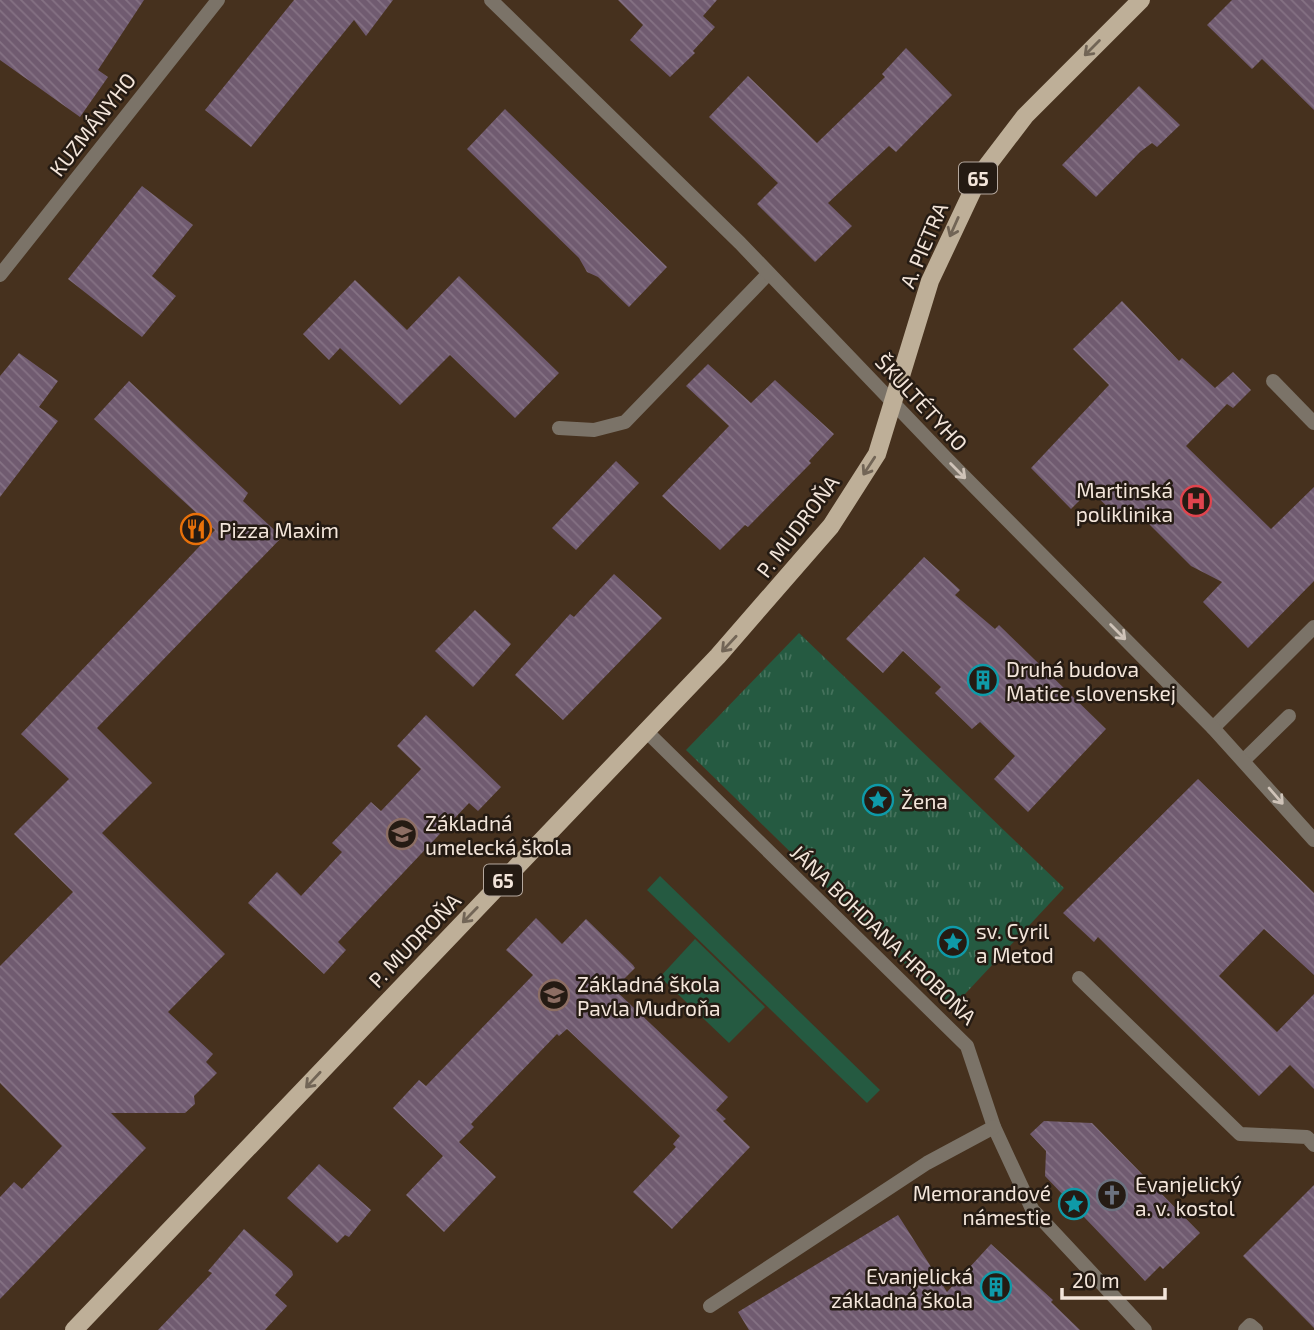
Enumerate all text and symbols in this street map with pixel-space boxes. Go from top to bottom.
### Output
one-way arrow [1084,39,1101,56]
street label: KUZMÁNYHO [44,67,140,181]
road number: 65 [959,162,997,194]
street label: A. PIETRA [894,198,952,292]
one-way arrow [947,215,960,237]
street label: ŠKULTÉTYHO [871,349,973,455]
one-way arrow [862,456,876,476]
one-way arrow [950,462,967,479]
street label: P. MUDROŇA [750,470,844,582]
place label: Martinská poliklinika [1076,477,1173,526]
hospital icon: Martinská poliklinika [1179,484,1213,518]
restaurant icon: Pizza Maxim [179,512,213,546]
place label: Pizza Maxim [219,517,339,542]
one-way arrow [1110,623,1127,640]
one-way arrow [720,635,737,652]
place label: Druhá budova Matice slovenskej [1006,656,1176,706]
building icon: Druhá budova Matice slovenskej [966,663,1000,697]
place icon: Žena [861,783,895,817]
one-way arrow [1268,787,1284,805]
place label: Žena [901,788,948,813]
place label: Základná umelecká škola [425,810,572,859]
school or university icon: Základná umelecká škola [385,817,419,851]
street label: JÁNA BOHDANA HROBOŇA [786,839,982,1029]
road number: 65 [484,864,522,895]
street label: P. MUDROŇA [363,888,465,992]
one-way arrow [461,906,478,923]
place label: sv. Cyril a Metod [976,918,1054,967]
place icon: sv. Cyril a Metod [936,925,970,959]
place label: Základná škola Pavla Mudroňa [577,971,721,1020]
school or university icon: Základná škola Pavla Mudroňa [537,978,571,1012]
one-way arrow [305,1071,322,1088]
place label: Evanjelický a. v. kostol [1135,1171,1242,1220]
church icon: Evanjelický a. v. kostol [1095,1178,1129,1212]
place label: Memorandové námestie [913,1180,1051,1229]
place icon: Memorandové námestie [1057,1187,1091,1221]
scale bar [1062,1256,1165,1300]
place label: Evanjelická základná škola [831,1263,973,1312]
text: 20 m [1072,1267,1120,1292]
building icon: Evanjelická základná škola [979,1270,1013,1304]

